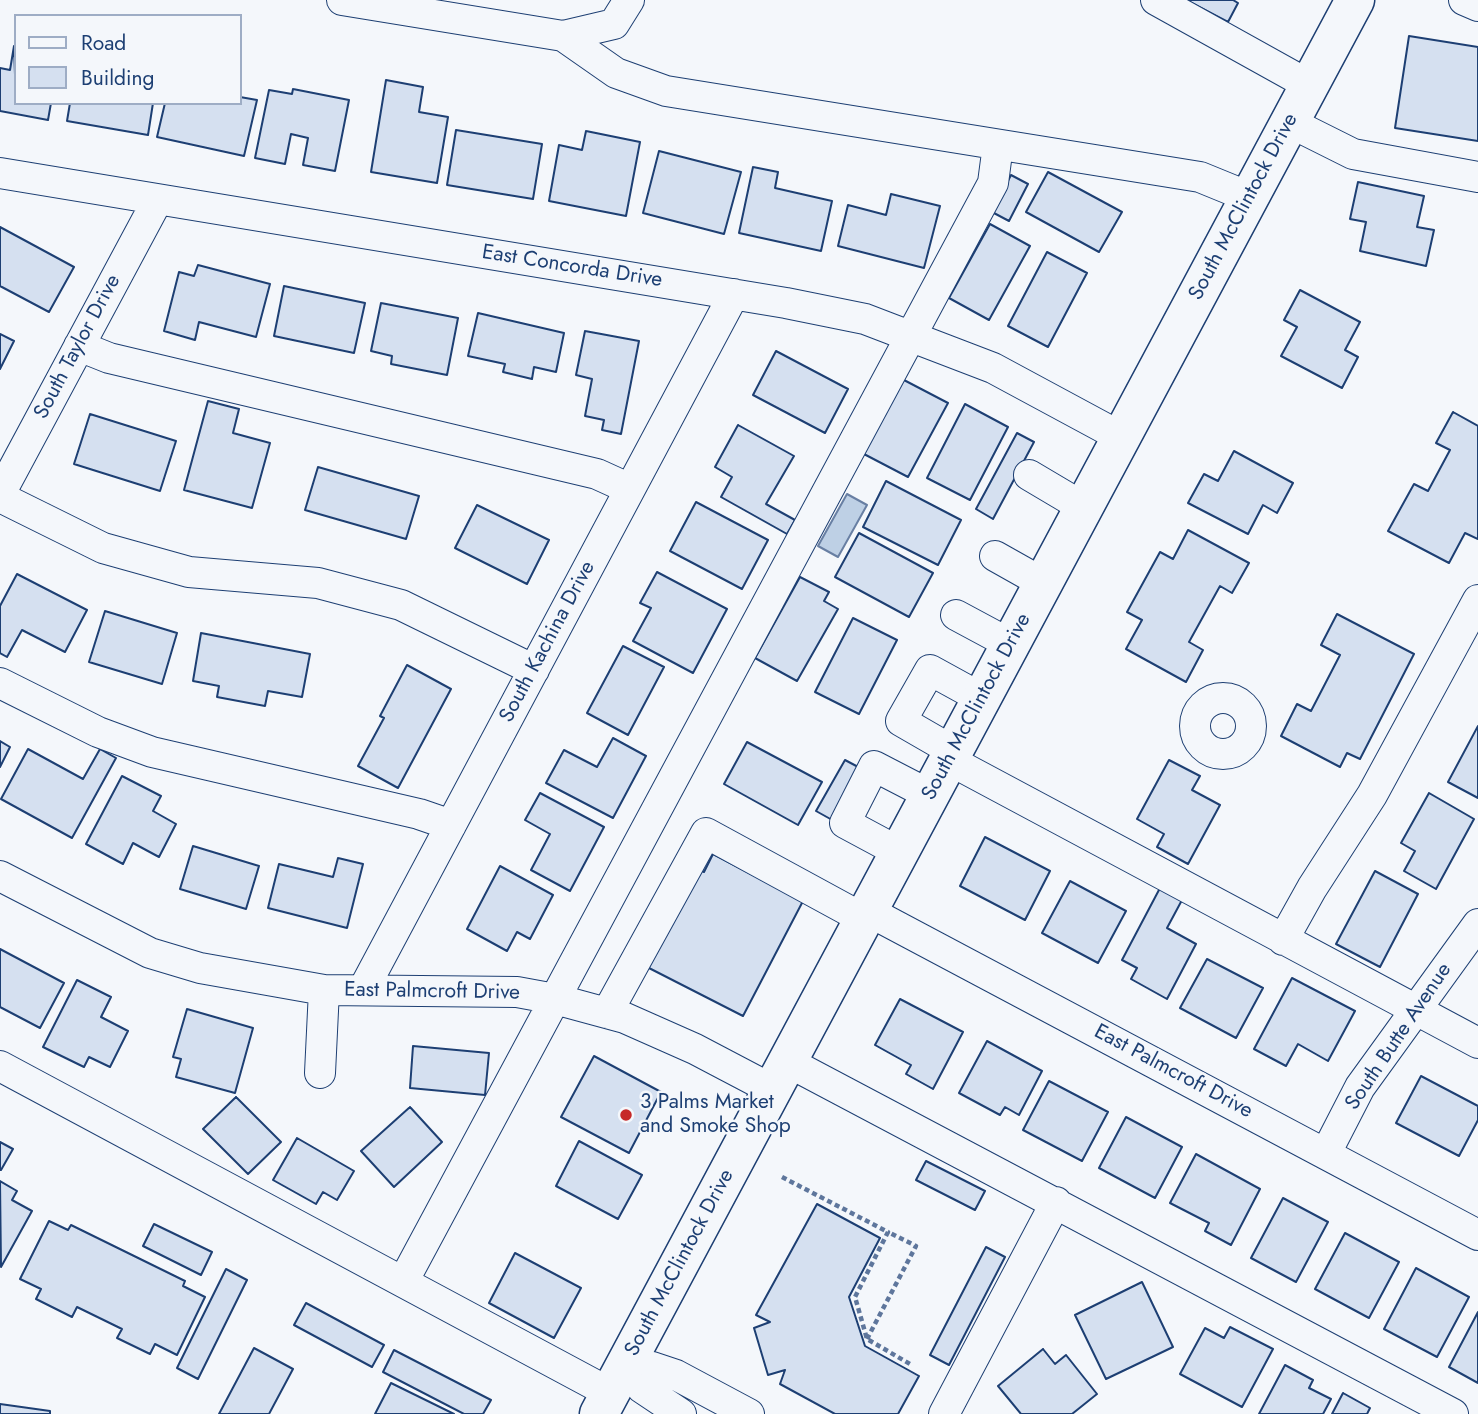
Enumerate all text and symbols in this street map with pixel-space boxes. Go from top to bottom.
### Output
legend [14,14,242,105]
text: Road [81,28,126,58]
text: Building [81,63,154,93]
street label: South McClintock Drive [1184,109,1304,305]
street label: East Concorda Drive [480,240,664,294]
street label: South Taylor Drive [29,271,127,423]
street label: South Kachina Drive [495,557,601,727]
street label: South McClintock Drive [917,609,1037,805]
street label: South Butte Avenue [1341,959,1457,1115]
street label: East Palmcroft Drive [344,978,520,1006]
street label: East Palmcroft Drive [1089,1020,1257,1124]
place label: 3 Palms Market and Smoke Shop [640,1090,791,1140]
marker: 3 Palms Market and Smoke Shop [618,1107,634,1123]
street label: South McClintock Drive [620,1165,740,1361]

